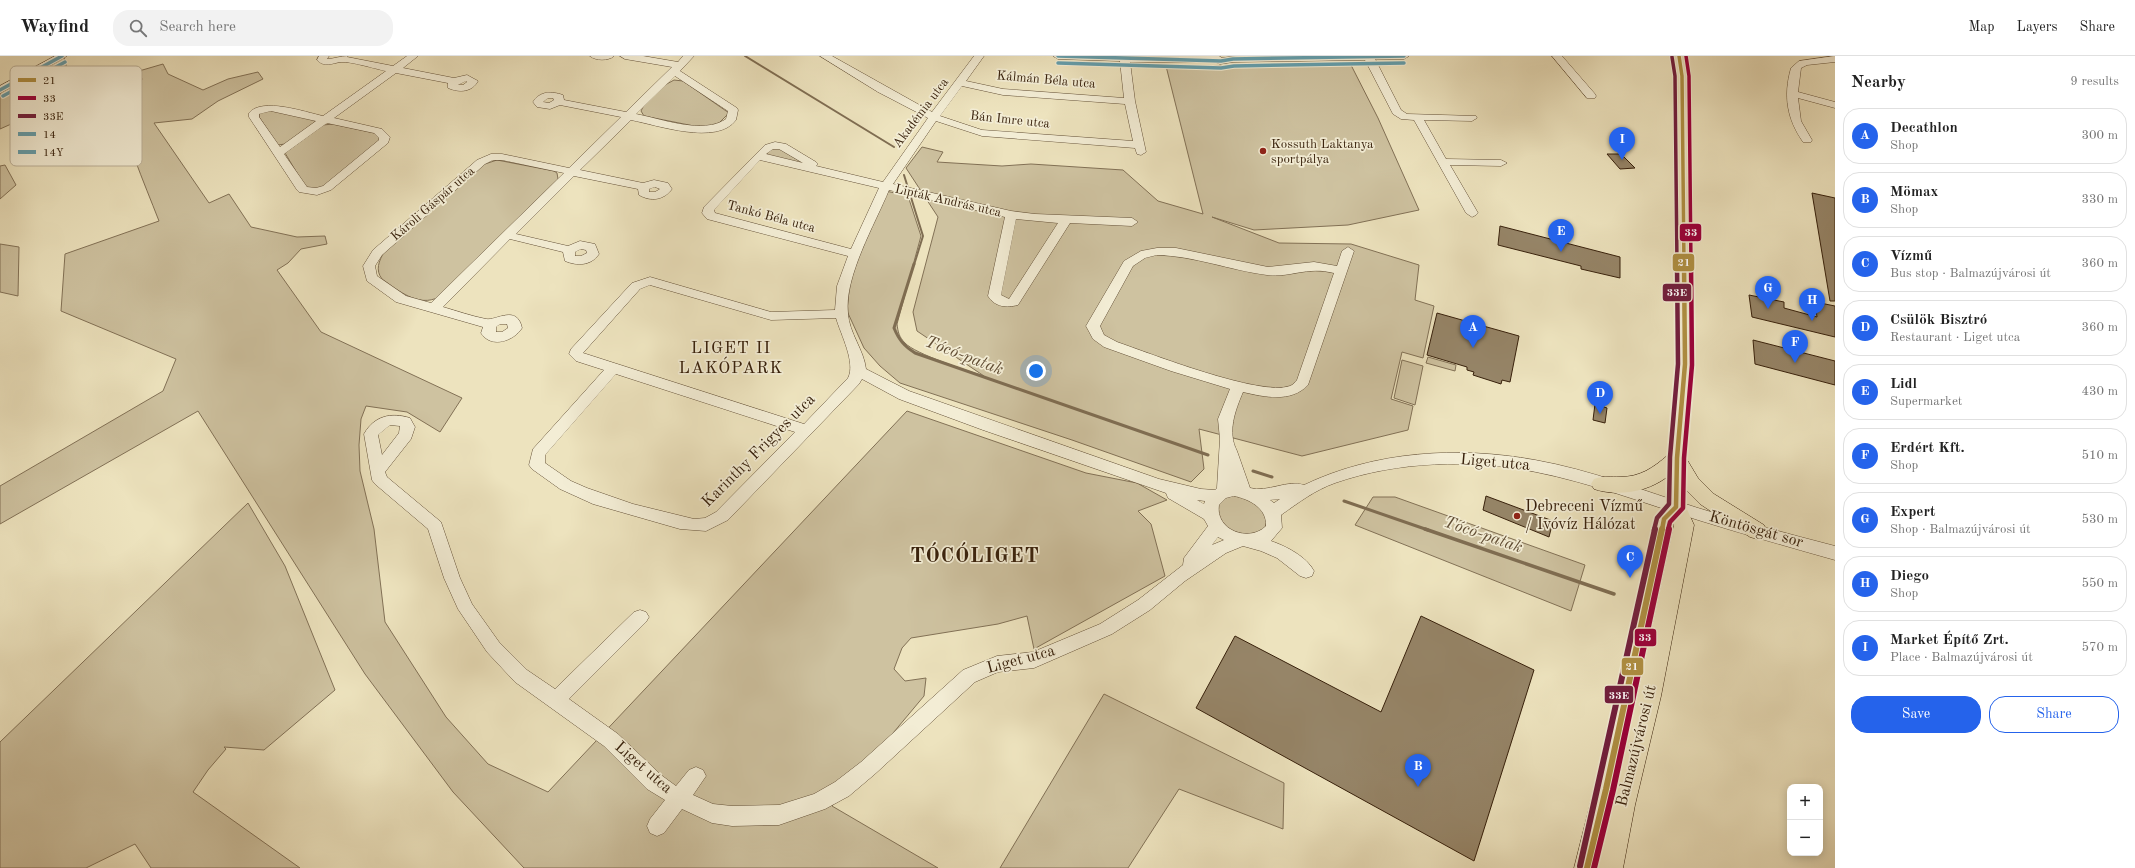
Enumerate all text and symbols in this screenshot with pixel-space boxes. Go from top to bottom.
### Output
search box [113,10,393,46]
icon: search [127,17,149,39]
text: Wayfind [20,18,89,37]
text: Search here [159,20,236,35]
text: Map [1969,20,1995,34]
text: Layers [2017,20,2058,34]
text: Share [2080,20,2115,34]
legend [10,66,142,166]
street label: Kálmán Béla utca [996,69,1097,91]
text: Nearby [1851,74,1906,91]
street label: Akadémia utca [891,75,952,150]
text: 9 results [2070,75,2119,88]
text: 21 [43,76,56,87]
text: 33 [43,94,56,105]
street label: Bán Imre utca [970,109,1051,131]
text: 33E [43,112,63,123]
text: Decathlon [1890,121,1958,136]
pin: I [1609,127,1635,160]
text: A [1860,129,1870,142]
text: 300 m [2081,129,2118,142]
text: 14 [43,130,56,141]
place label: Kossuth Laktanya sportpálya [1271,138,1374,166]
text: Shop [1890,139,1918,152]
marker: Kossuth Laktanya sportpálya [1258,146,1268,156]
text: 14Y [43,148,64,159]
street label: Károli Gáspár utca [389,164,478,244]
street label: Lipták András utca [894,182,1003,220]
text: Mömax [1890,185,1938,200]
text: B [1860,193,1870,206]
text: 330 m [2081,193,2118,206]
street label: Tankó Béla utca [725,199,817,235]
text: Shop [1890,203,1918,216]
pin: E [1548,219,1574,252]
line badge: 33 [1679,223,1702,242]
text: 33 [1685,228,1697,239]
text: Vízmű [1890,249,1932,264]
line badge: 21 [1672,253,1695,272]
text: C [1861,257,1869,270]
text: 360 m [2081,257,2118,270]
text: 21 [1678,258,1690,269]
text: Bus stop · Balmazújvárosi út [1890,267,2051,280]
pin: G [1755,276,1781,309]
line badge: 33E [1662,283,1692,302]
text: 33E [1667,288,1688,299]
pin: H [1799,288,1825,321]
text: Csülök Bisztró [1890,313,1987,328]
pin: A [1460,315,1486,348]
text: D [1860,321,1870,334]
text: 360 m [2081,321,2118,334]
pin: F [1782,330,1808,363]
text: Restaurant · Liget utca [1890,331,2020,344]
water label: Tócó-patak [923,333,1005,379]
district label: LIGET II LAKÓPARK [679,340,783,377]
your location [1026,361,1046,381]
text: Lidl [1890,377,1917,392]
pin: D [1587,381,1613,414]
text: E [1861,385,1869,398]
text: 430 m [2081,385,2118,398]
street label: Karinthy Frigyes utca [699,391,819,511]
text: Supermarket [1890,395,1962,408]
text: Erdért Kft. [1890,441,1965,456]
text: F [1861,449,1869,462]
text: 510 m [2081,449,2118,462]
street label: Liget utca [1459,452,1531,474]
text: Shop [1890,459,1918,472]
place label: Debreceni Vízmű / Ivóvíz Hálózat [1525,499,1643,533]
text: Expert [1890,505,1935,520]
street label: Köntösgát sor [1707,509,1805,551]
marker: Debreceni Vízmű / Ivóvíz Hálózat [1512,511,1522,521]
text: G [1860,513,1870,526]
text: 530 m [2081,513,2118,526]
water label: Tócó-patak [1441,514,1525,556]
text: Shop · Balmazújvárosi út [1890,523,2031,536]
district label: TÓCÓLIGET [910,542,1040,567]
pin: C [1617,545,1643,578]
text: Diego [1890,569,1929,584]
text: H [1860,577,1870,590]
text: 550 m [2081,577,2118,590]
text: Shop [1890,587,1918,600]
line badge: 33 [1634,628,1657,647]
text: 33 [1639,633,1651,644]
text: Market Építő Zrt. [1890,633,2009,648]
text: I [1862,641,1868,654]
text: 570 m [2081,641,2118,654]
street label: Liget utca [985,643,1057,677]
text: Place · Balmazújvárosi út [1890,651,2033,664]
line badge: 21 [1621,657,1644,676]
text: 21 [1626,662,1638,673]
street label: Balmazújvárosi út [1614,683,1660,809]
line badge: 33E [1604,685,1634,704]
text: 33E [1609,691,1630,702]
button: Save [1851,696,1981,733]
button: Share [1989,696,2119,733]
street label: Liget utca [611,739,675,797]
pin: B [1405,754,1431,787]
map controls [1787,784,1823,856]
button: + [1787,784,1823,820]
button: − [1787,820,1823,856]

